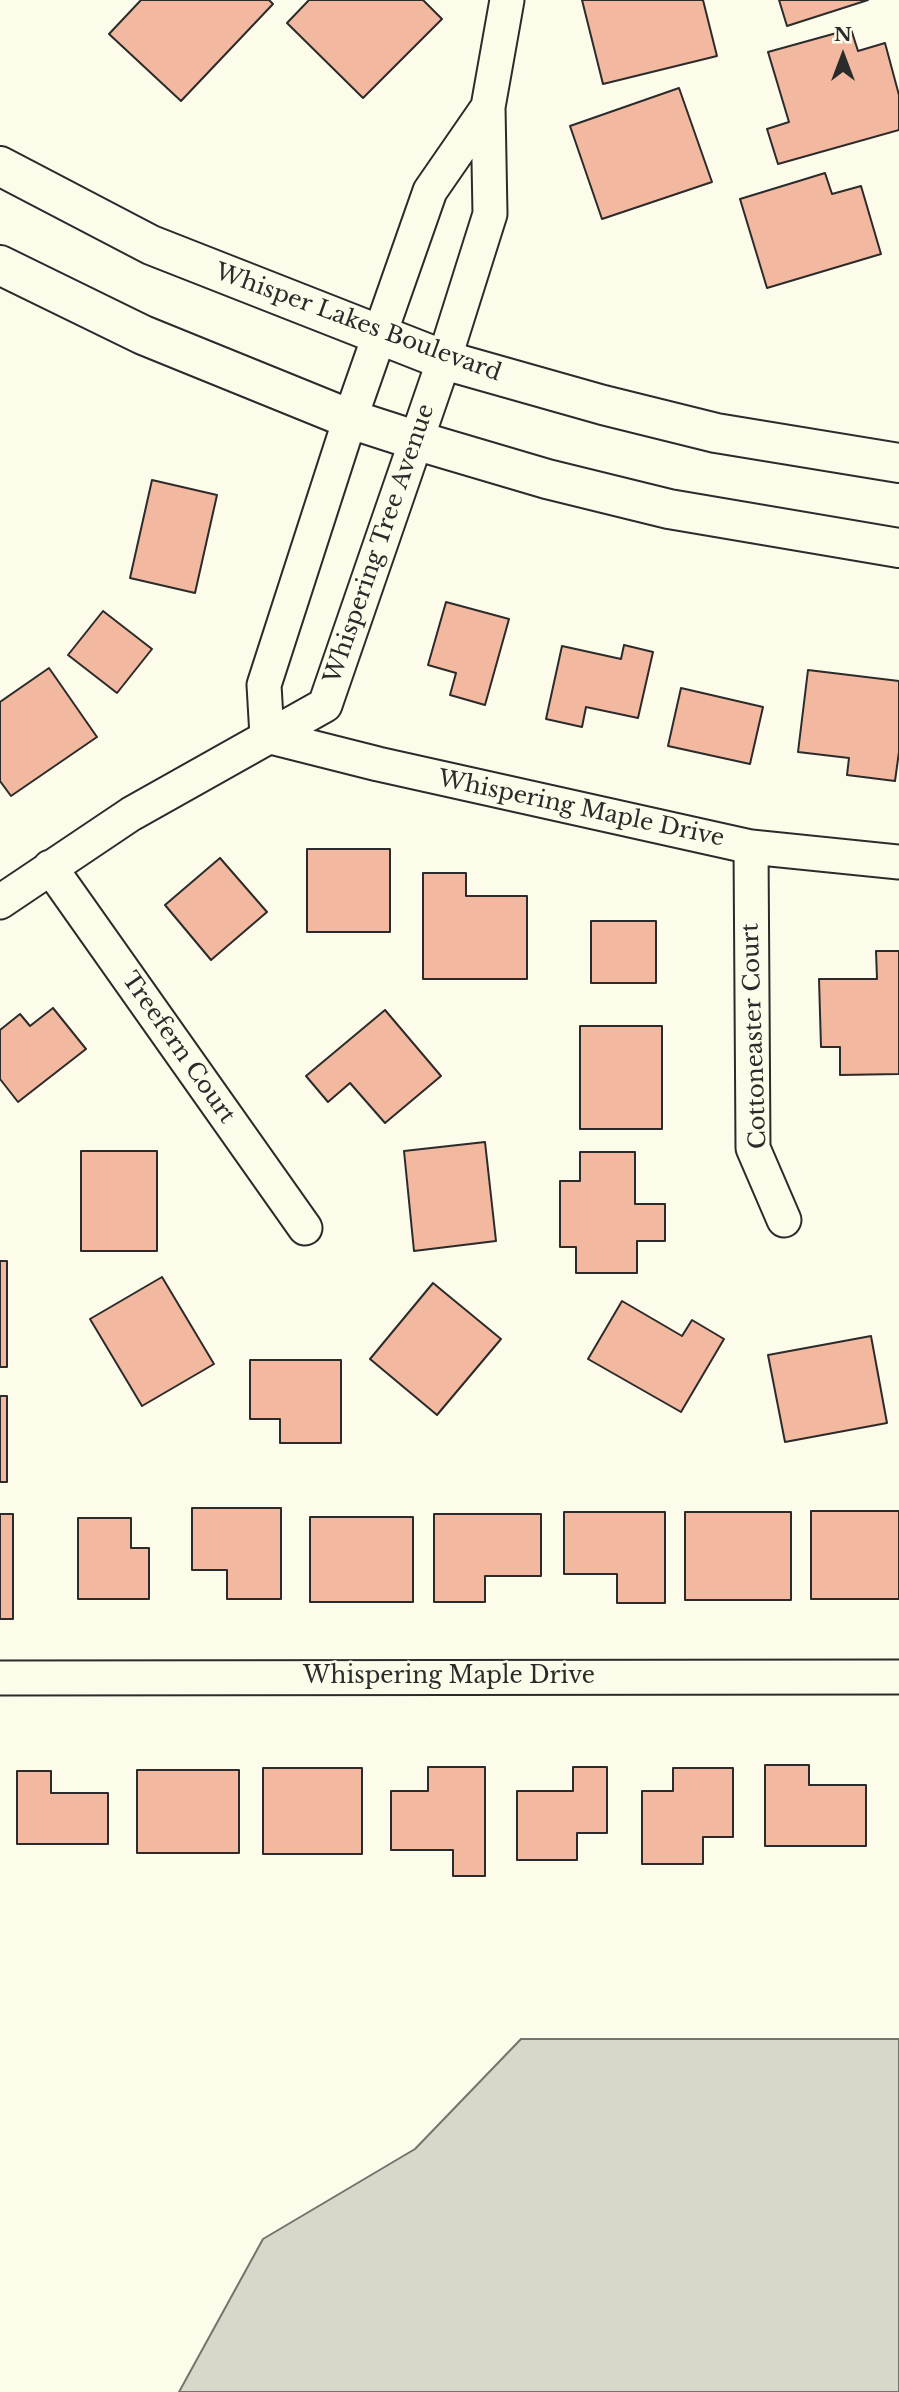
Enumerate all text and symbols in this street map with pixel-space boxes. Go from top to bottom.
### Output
north arrow [808,21,878,91]
text: N [834,23,852,46]
street label: Whisper Lakes Boulevard [211,258,505,388]
street label: Whispering Tree Avenue [319,401,441,687]
street label: Whispering Maple Drive [435,765,727,853]
street label: Cottoneaster Court [737,923,773,1149]
street label: Treefern Court [116,967,240,1129]
street label: Whispering Maple Drive [303,1663,595,1691]

